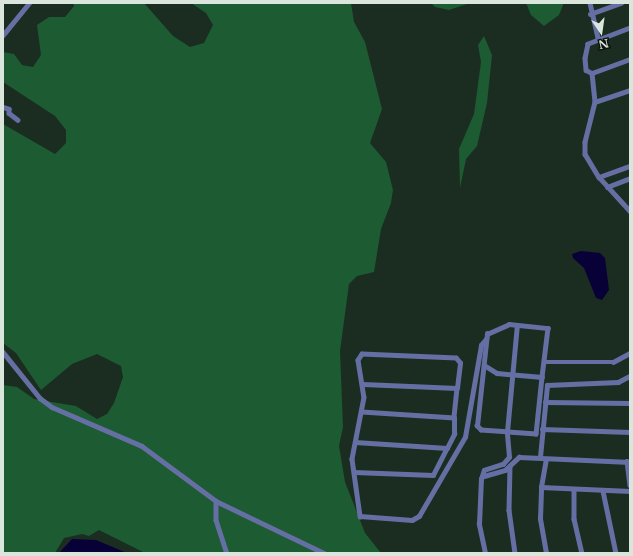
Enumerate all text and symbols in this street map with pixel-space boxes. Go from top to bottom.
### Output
north arrow [581,12,621,52]
text: N [597,36,610,52]

